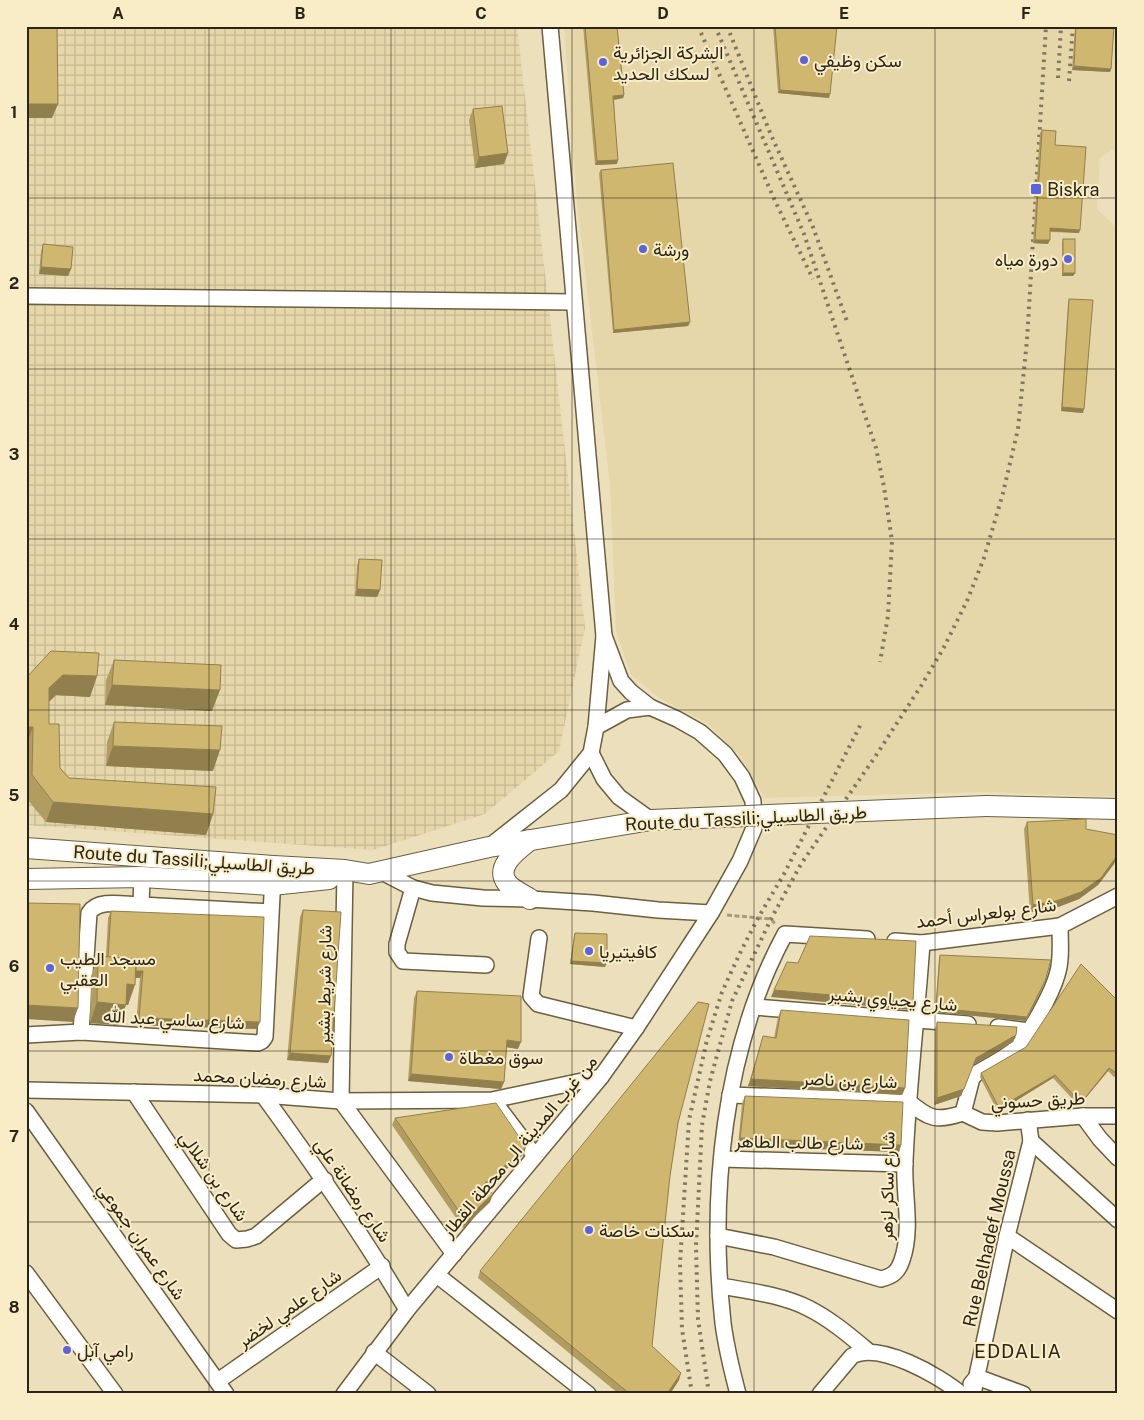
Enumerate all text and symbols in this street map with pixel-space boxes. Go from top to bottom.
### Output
text: A [112,4,124,23]
text: B [295,4,306,23]
text: C [475,4,487,23]
text: D [657,4,669,23]
text: E [839,4,849,23]
text: F [1021,4,1031,23]
place label: الشركة الجزائرية لسكك الحديد [613,42,723,84]
place label: سكن وظيفي [814,50,902,76]
marker: سكن وظيفي [798,54,810,66]
marker: الشركة الجزائرية لسكك الحديد [597,56,609,68]
text: 1 [11,103,17,122]
place label: Biskra [1047,179,1099,200]
marker: Biskra [1029,182,1043,196]
place label: ورشة [653,239,689,261]
marker: ورشة [637,243,649,255]
place label: دورة مياه [995,249,1058,271]
marker: دورة مياه [1062,253,1074,265]
text: 2 [9,274,19,293]
text: 3 [9,445,19,464]
text: 4 [9,615,20,634]
text: 5 [9,786,20,805]
street label: Route du Tassili;طريق الطاسيلي [624,801,868,840]
street label: Route du Tassili;طريق الطاسيلي [72,841,316,884]
street label: شارع بولعراس أحمد [915,894,1058,934]
street label: شارع شريط بشير [312,925,338,1046]
place label: كافيتيريا [599,941,657,963]
marker: كافيتيريا [583,945,595,957]
place label: مسجد الطيب العقبي [60,948,156,995]
text: 6 [9,957,19,976]
marker: مسجد الطيب العقبي [44,962,56,974]
street label: شارع يحياوي بشير [826,983,958,1020]
street label: شارع ساسي عبد الله [102,1005,245,1038]
place label: سوق مغطاة [459,1047,543,1069]
street label: من غرب المدينة الى محطة القطار [436,1051,602,1243]
marker: سوق مغطاة [443,1051,455,1063]
street label: شارع رمضان محمد [193,1064,327,1094]
street label: شارع بن ناصر [801,1068,898,1094]
street label: طريق حسوني [990,1087,1086,1118]
text: 7 [9,1127,19,1146]
street label: شارع بن شلالي [171,1127,253,1228]
street label: شارع طالب الطاهر [733,1130,864,1156]
street label: شارع ساكر لزهر [876,1131,900,1242]
street label: شارع رمضانة علي [306,1134,395,1249]
street label: Rue Belhadef Moussa [958,1147,1020,1329]
street label: شارع عمران جموعي [90,1178,190,1306]
place label: سكنات خاصة [599,1220,694,1241]
marker: سكنات خاصة [583,1224,595,1236]
street label: شارع علمي لخضر [232,1264,348,1356]
text: 8 [9,1298,20,1317]
place label: رامي آبل [77,1340,134,1366]
district label: EDDALIA [974,1340,1062,1362]
marker: رامي آبل [61,1344,73,1356]

